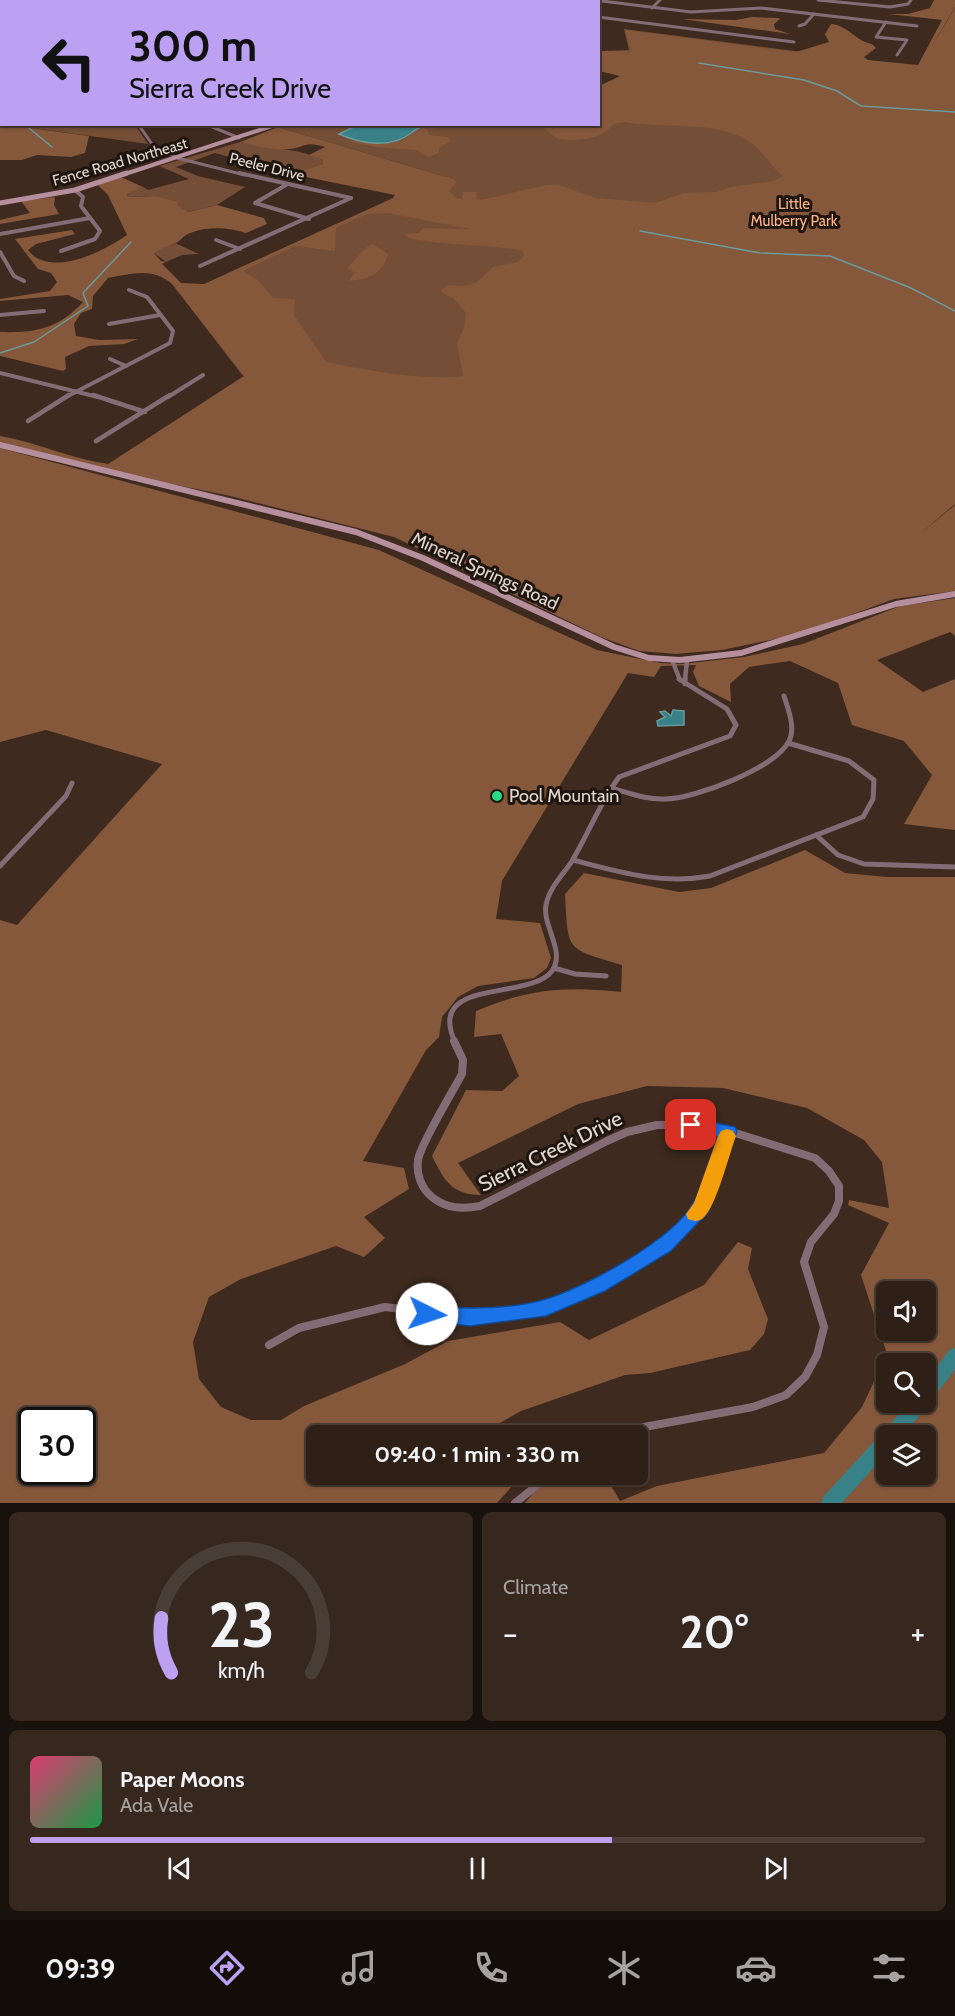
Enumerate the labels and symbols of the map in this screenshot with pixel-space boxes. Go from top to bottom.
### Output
street label: Fence Road Northeast [50,134,190,190]
street label: Peeler Drive [228,149,307,185]
park label: Little Mulberry Park [751,195,838,230]
street label: Mineral Springs Road [408,527,562,615]
place label: Pool Mountain [509,785,619,807]
marker: Pool Mountain [490,789,504,803]
pin [665,1099,716,1150]
street label: Sierra Creek Drive [474,1105,626,1197]
position arrow [395,1282,459,1346]
speed limit sign: 30 [18,1407,96,1485]

